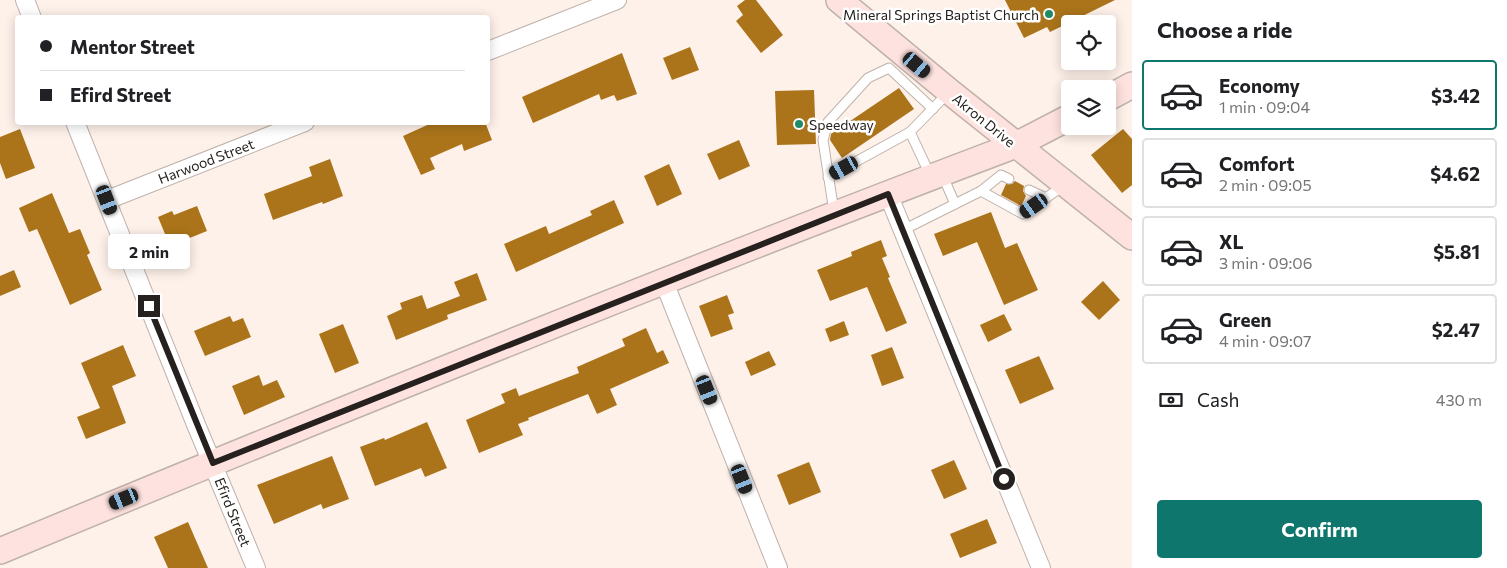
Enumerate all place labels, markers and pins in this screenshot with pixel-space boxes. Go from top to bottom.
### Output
place label: Mineral Springs Baptist Church [843,6,1039,23]
marker: Mineral Springs Baptist Church [1043,8,1055,20]
place label: Speedway [809,116,874,133]
marker: Speedway [793,118,805,130]

